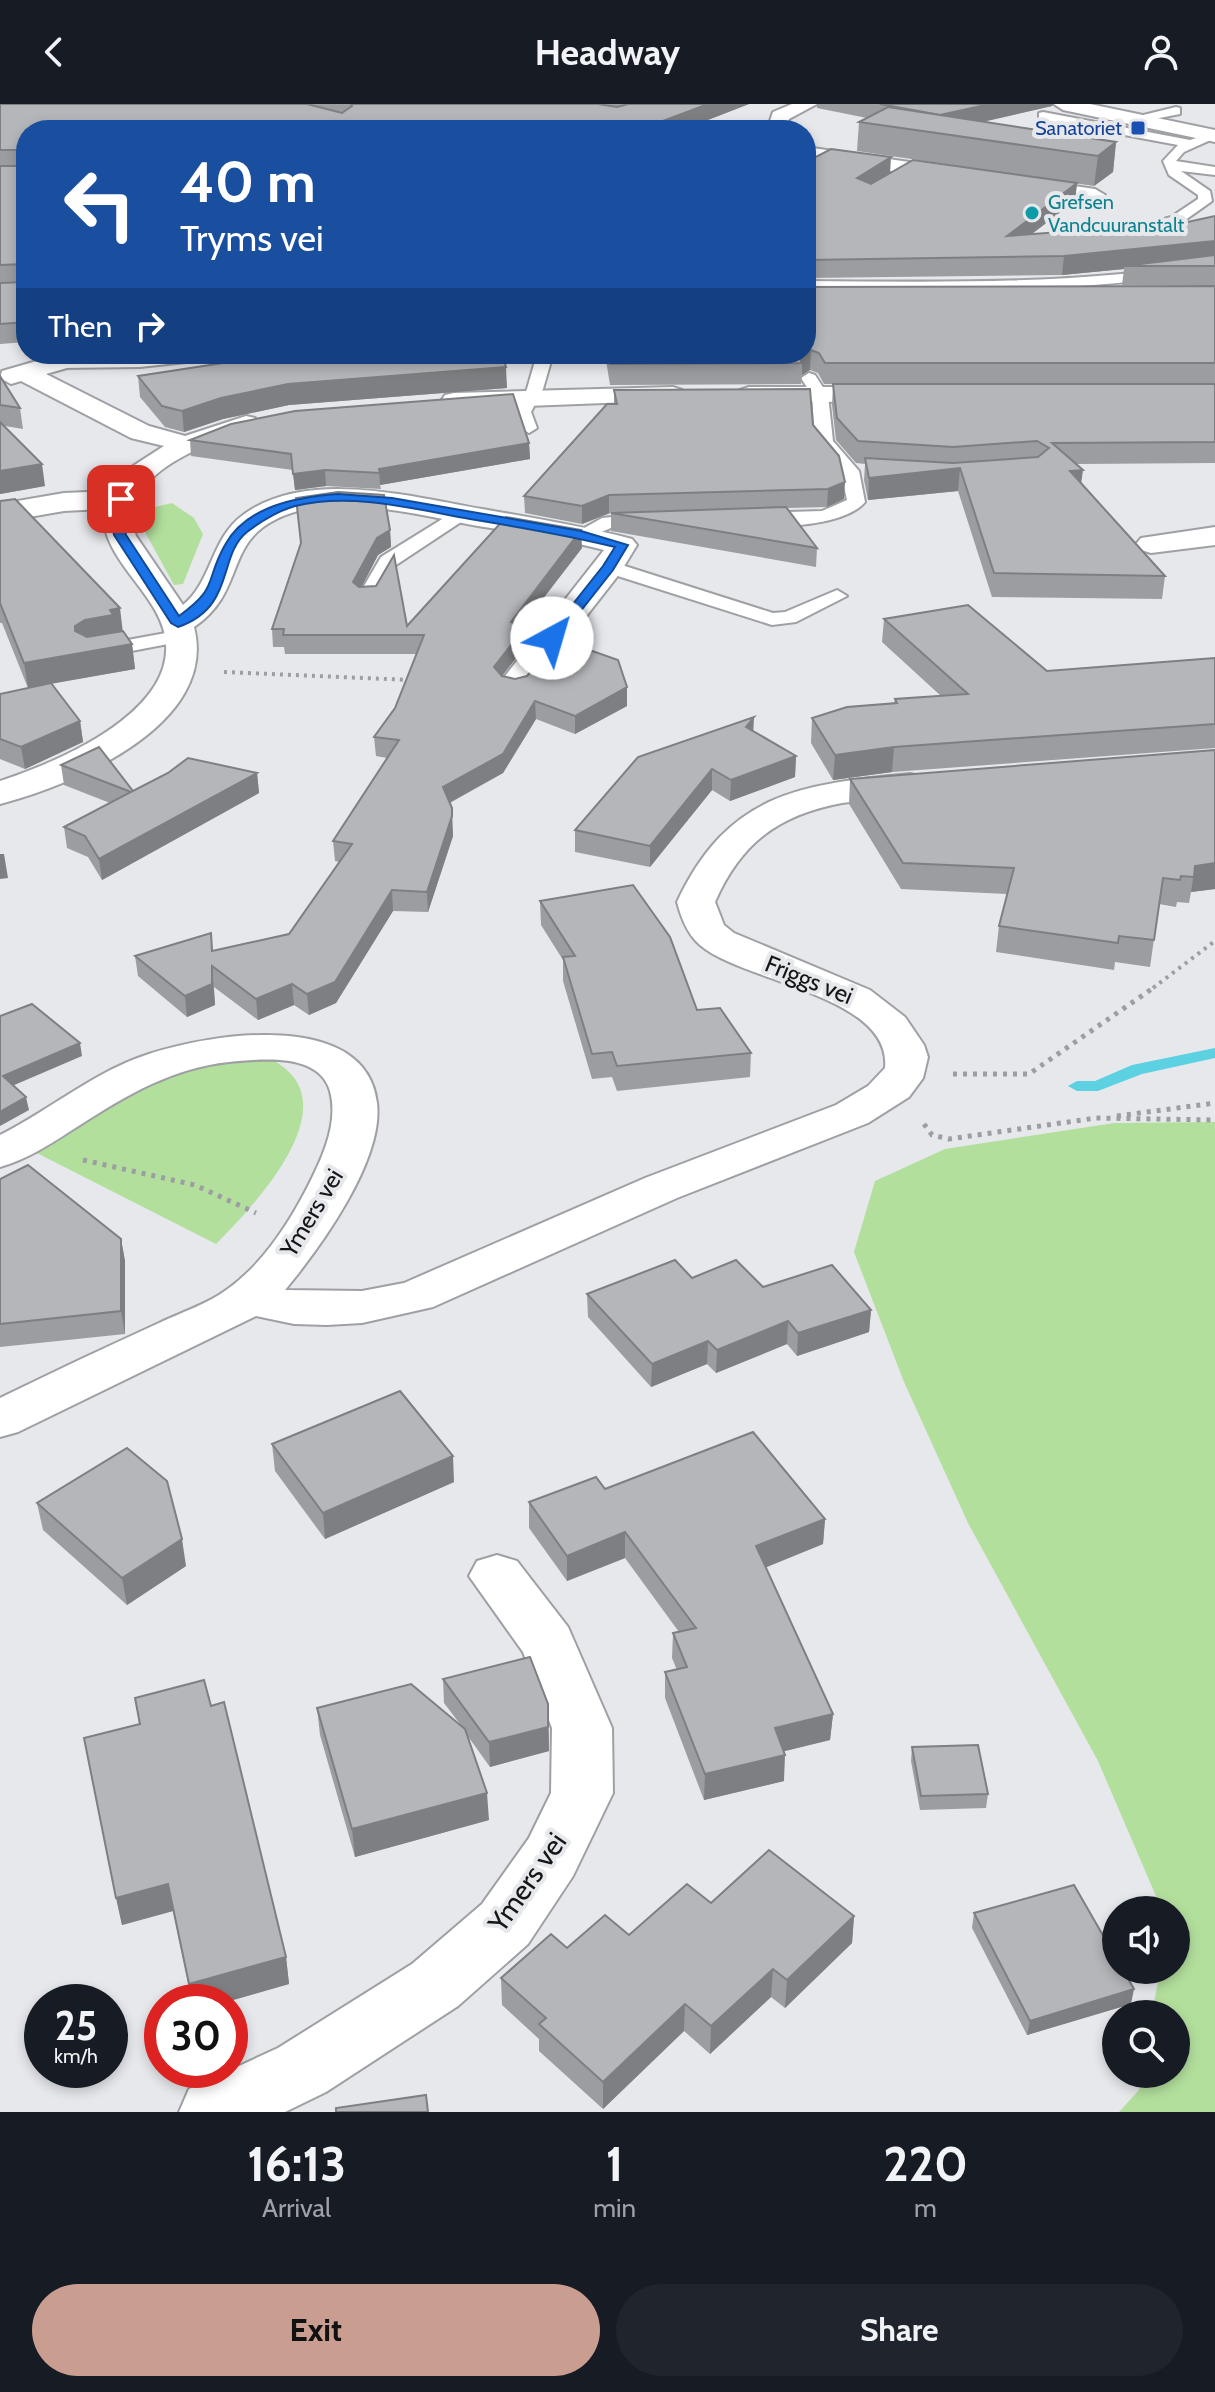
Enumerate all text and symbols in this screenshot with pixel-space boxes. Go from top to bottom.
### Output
icon: back [32,30,76,74]
text: Headway [535,30,680,74]
icon: person [1139,30,1183,74]
place label: Sanatoriet [1035,116,1122,140]
marker: Sanatoriet [1129,119,1147,137]
text: 40 m [180,148,316,216]
icon: left [48,152,152,256]
place label: Grefsen Vandcuuranstalt [1048,190,1185,237]
marker: Grefsen Vandcuuranstalt [1023,204,1041,222]
text: Tryms vei [180,216,324,260]
icon: right [128,304,172,348]
text: Then [48,308,112,345]
pin [87,465,155,533]
icon: arrive [99,477,143,521]
position arrow [510,596,594,680]
street label: Friggs vei [761,949,857,1010]
street label: Ymers vei [274,1164,349,1263]
street label: Ymers vei [480,1826,573,1939]
map controls [1102,1896,1190,2088]
button: sound [1102,1896,1190,1984]
speed limit sign: 30 [144,1984,248,2088]
button: search [1102,2000,1190,2088]
text: 25 [55,2001,97,2050]
text: km/h [54,2044,98,2068]
text: 16:13 [247,2135,346,2193]
text: 1 [606,2135,623,2193]
text: 220 [883,2135,968,2193]
text: Arrival [262,2192,331,2224]
text: min [593,2192,636,2224]
text: m [914,2192,937,2224]
button: Exit [32,2284,600,2376]
button: Share [616,2284,1183,2376]

